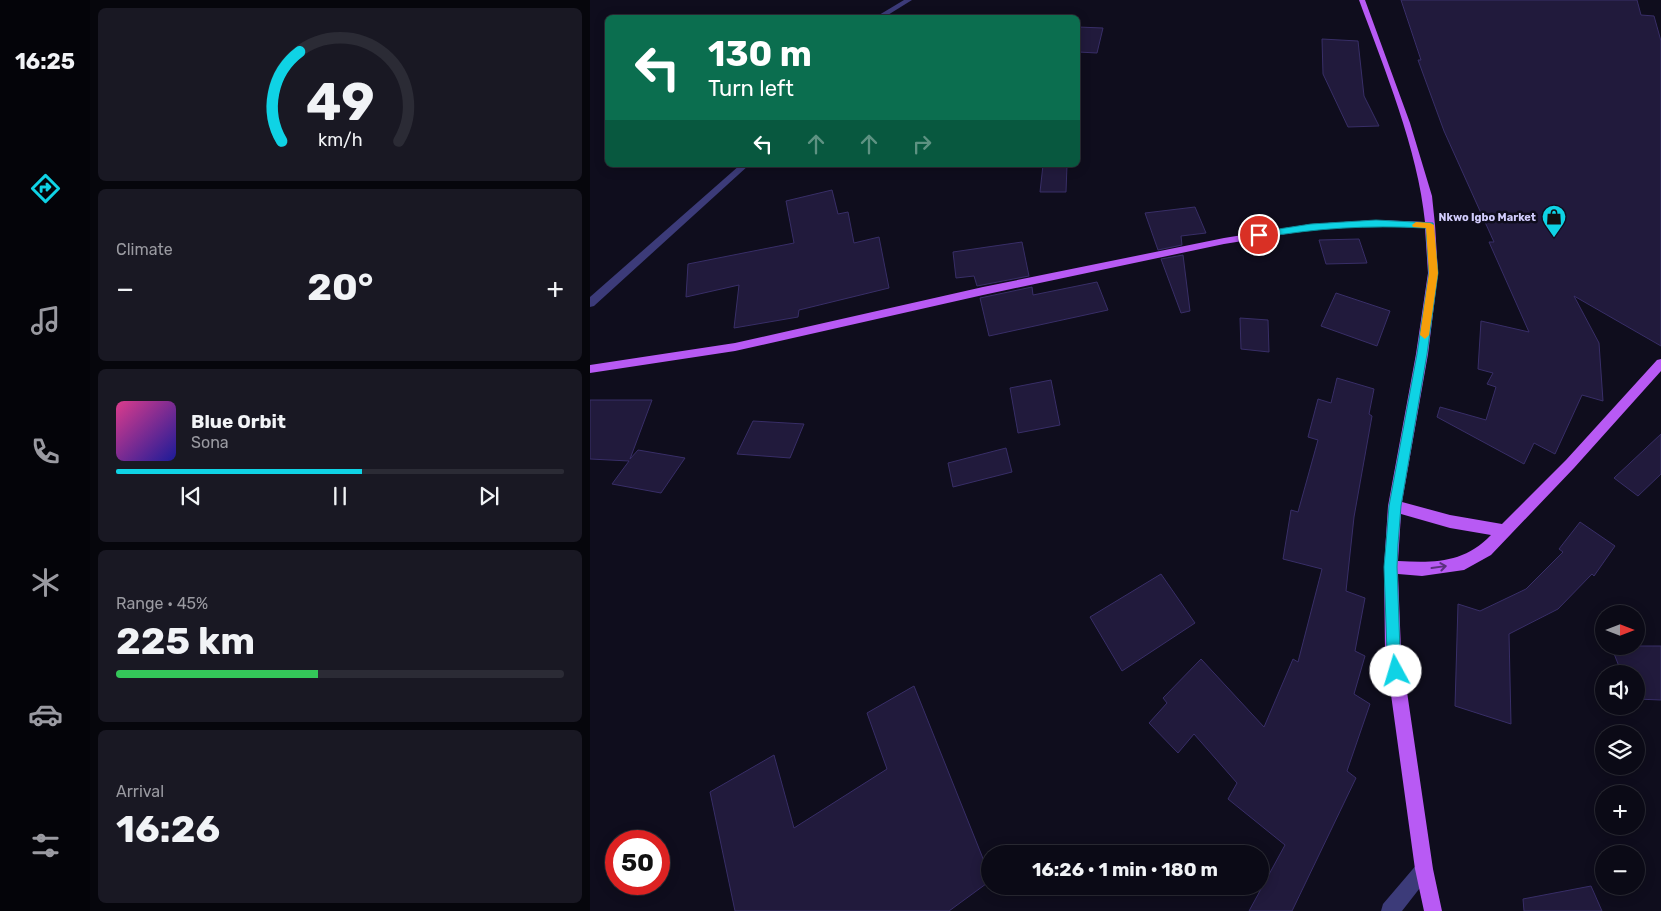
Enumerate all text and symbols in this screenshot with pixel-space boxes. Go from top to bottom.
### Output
text: 130 m [708,33,812,75]
icon: left [625,35,690,100]
text: 16:25 [15,48,75,75]
text: 49 [306,71,374,133]
text: Turn left [708,75,794,102]
text: km/h [318,129,362,150]
icon: left [749,130,777,158]
icon: ahead [802,130,830,158]
icon: ahead [855,130,883,158]
icon: right [908,130,936,158]
icon: directions [28,171,63,206]
shop icon: Nkwo Igbo Market [1541,204,1567,238]
place label: Nkwo Igbo Market [1439,211,1536,224]
pin [1238,214,1280,256]
icon: arrive [1245,221,1273,249]
text: Climate [116,240,173,259]
text: 20° [307,264,373,310]
text: − [116,272,134,305]
text: + [547,272,564,305]
icon: music [28,303,63,338]
text: Blue Orbit [191,410,286,433]
text: Sona [191,433,229,452]
icon: phone [28,434,63,469]
icon: previous [177,482,205,510]
icon: pause [326,482,354,510]
icon: next [475,482,503,510]
one-way arrow [1431,561,1447,571]
icon: climate [28,565,63,600]
text: Range · 45% [116,594,208,613]
north arrow [1595,605,1645,655]
map controls [1595,605,1645,895]
text: 225 km [116,618,255,664]
position arrow [1369,644,1421,696]
button: sound [1595,665,1645,715]
icon: car [28,697,63,732]
button: layers [1595,725,1645,775]
text: Arrival [116,782,164,801]
button: + [1595,785,1645,835]
text: 16:26 [116,806,220,852]
icon: filters [28,828,63,863]
speed limit sign: 50 [605,830,670,895]
button: − [1595,845,1645,895]
text: 16:26 · 1 min · 180 m [1032,858,1218,881]

